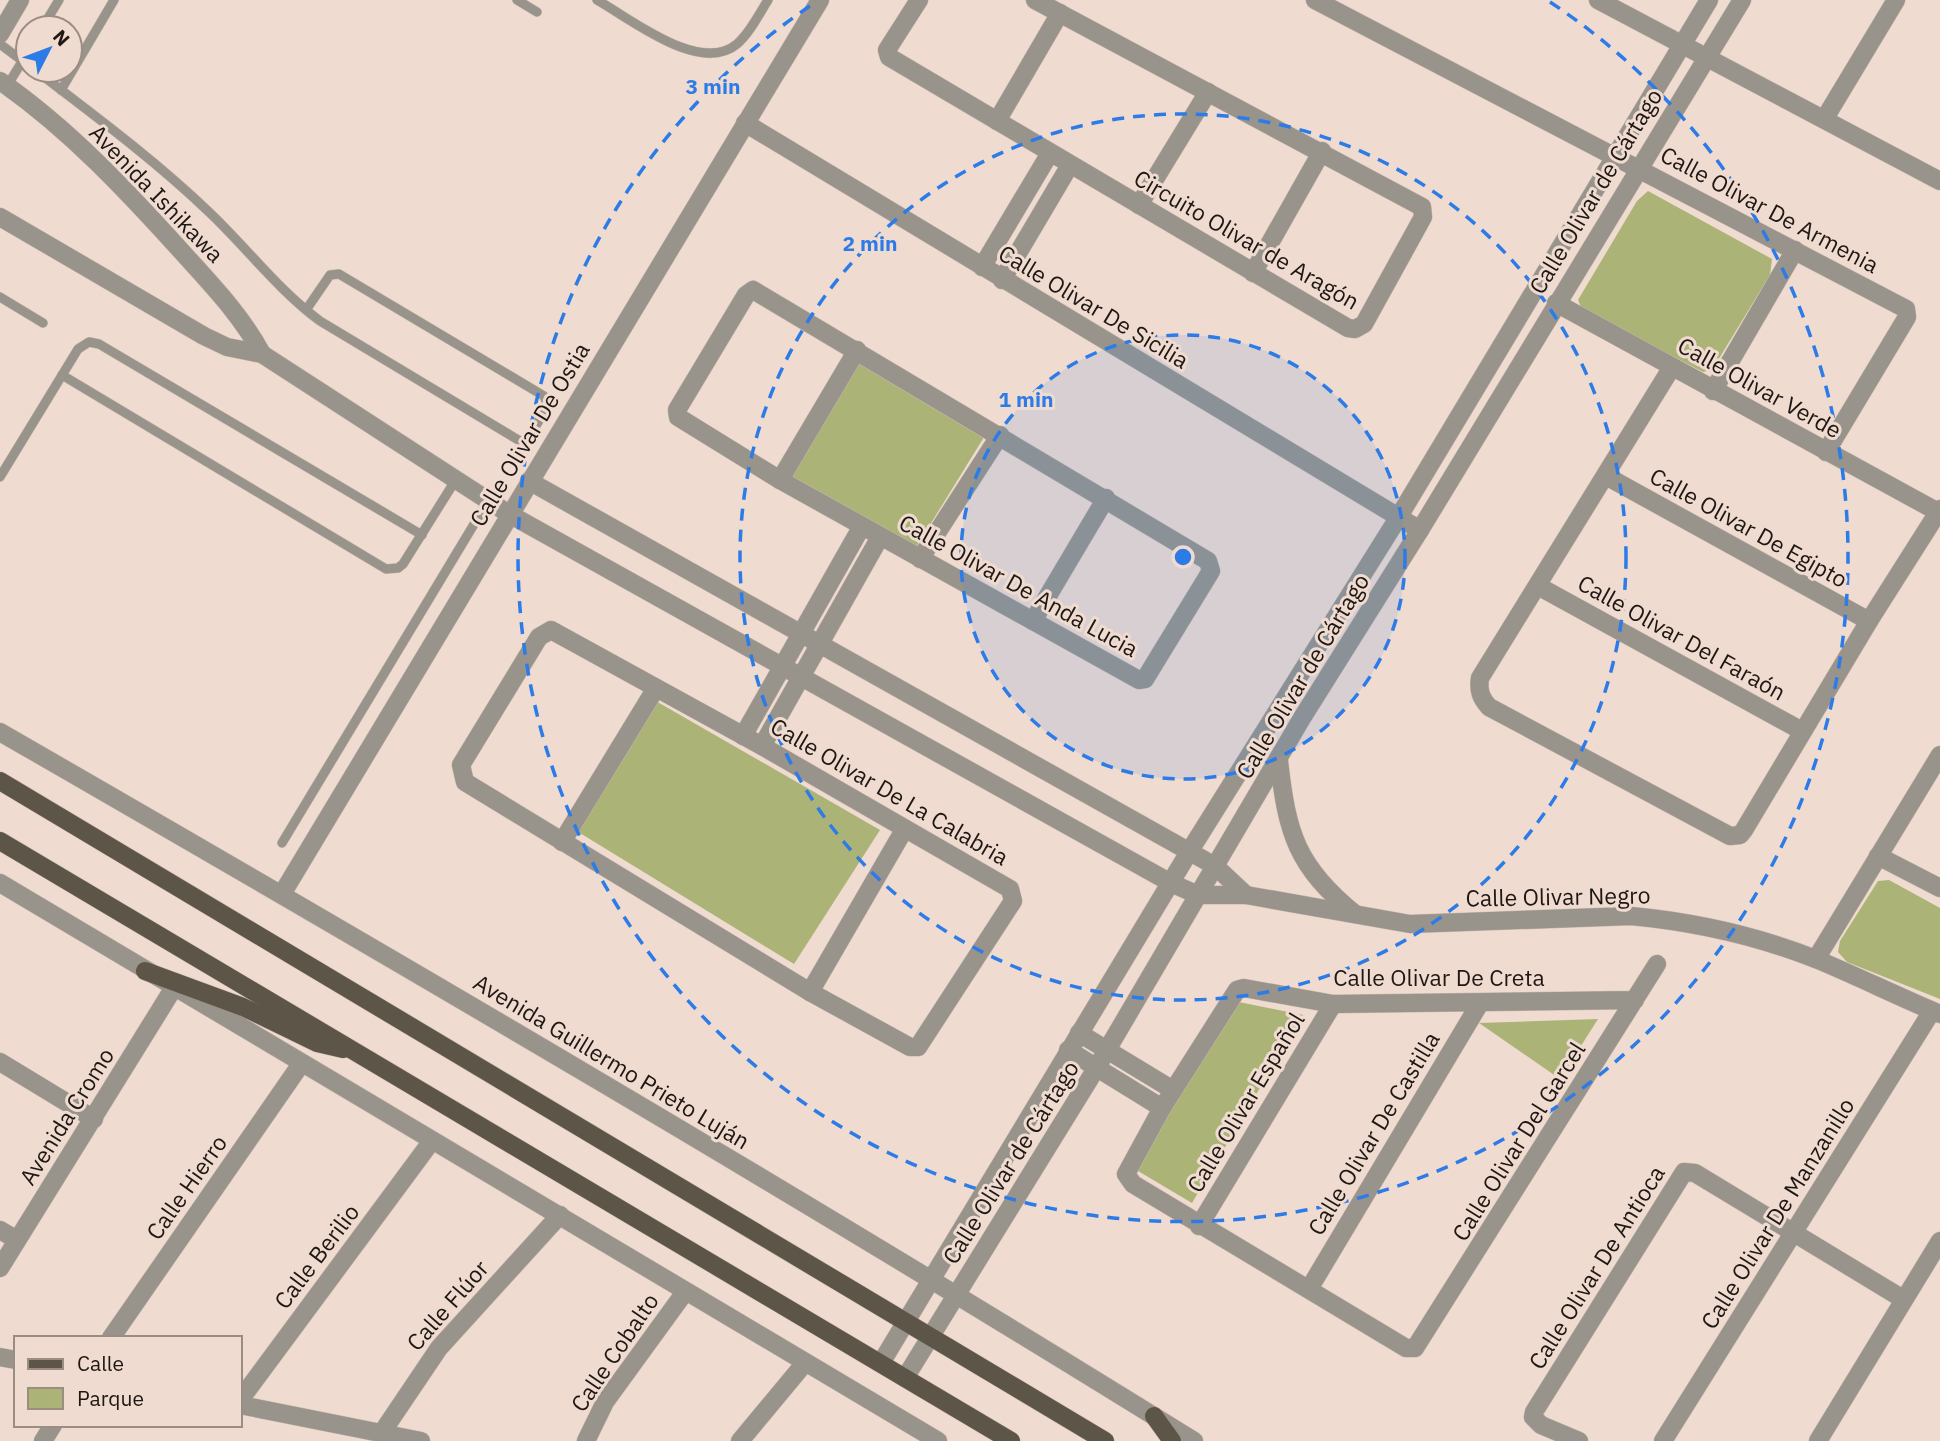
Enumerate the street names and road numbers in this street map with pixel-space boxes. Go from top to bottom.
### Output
street label: Calle Olivar de Cártago [1522,83,1668,299]
street label: Avenida Ishikawa [83,117,231,269]
street label: Calle Olivar De Armenia [1656,139,1884,279]
street label: Circuito Olivar de Aragón [1129,162,1365,316]
street label: Calle Olivar De Sicilia [993,237,1195,375]
street label: Calle Olivar Verde [1673,330,1847,444]
street label: Calle Olivar De Ostia [462,336,596,532]
street label: Calle Olivar De Egipto [1645,460,1853,594]
street label: Calle Olivar De Anda Lucia [894,507,1144,663]
street label: Calle Olivar Del Faraón [1573,567,1791,707]
street label: Calle Olivar de Cártago [1229,568,1375,784]
street label: Calle Olivar De La Calabria [766,710,1014,872]
street label: Calle Olivar Negro [1465,879,1651,913]
street label: Calle Olivar De Creta [1333,962,1545,992]
street label: Avenida Guillermo Prieto Luján [468,967,756,1155]
street label: Calle Olivar Español [1179,1006,1311,1198]
street label: Calle Olivar De Castilla [1300,1026,1446,1240]
street label: Calle Olivar Del Garcel [1445,1036,1591,1246]
street label: Avenida Cromo [12,1042,120,1190]
street label: Calle Olivar de Cártago [935,1055,1085,1269]
street label: Calle Olivar De Manzanillo [1694,1092,1860,1334]
street label: Calle Hierro [139,1129,233,1245]
street label: Calle Olivar De Antioca [1521,1160,1671,1374]
street label: Calle Berilio [267,1198,365,1314]
street label: Calle Flúor [399,1253,495,1357]
street label: Calle Cobalto [563,1287,665,1417]

